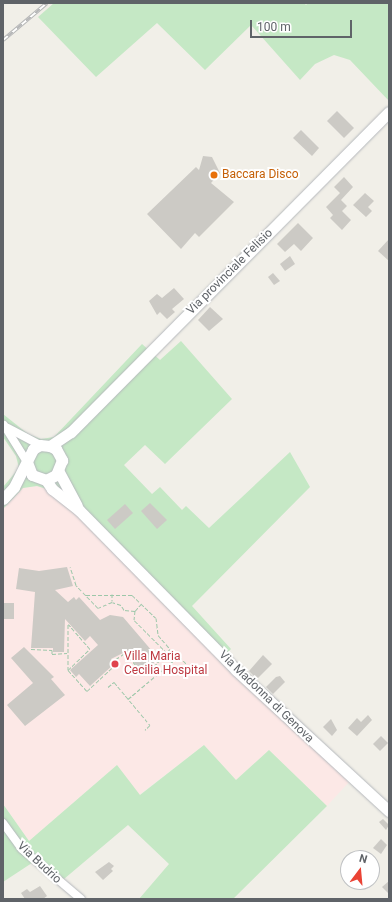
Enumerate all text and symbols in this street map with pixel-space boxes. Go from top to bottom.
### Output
scale bar [252,12,354,38]
text: 100 m [257,20,291,34]
place label: Baccara Disco [222,168,299,182]
marker: Baccara Disco [209,170,219,180]
street label: Via provinciale Felisio [184,226,276,318]
street label: Via Madonna di Genova [216,648,316,746]
place label: Villa Maria Cecilia Hospital [124,650,207,678]
marker: Villa Maria Cecilia Hospital [109,658,121,670]
street label: Via Budrio [14,839,64,887]
north arrow [340,850,380,890]
text: N [358,852,369,866]

